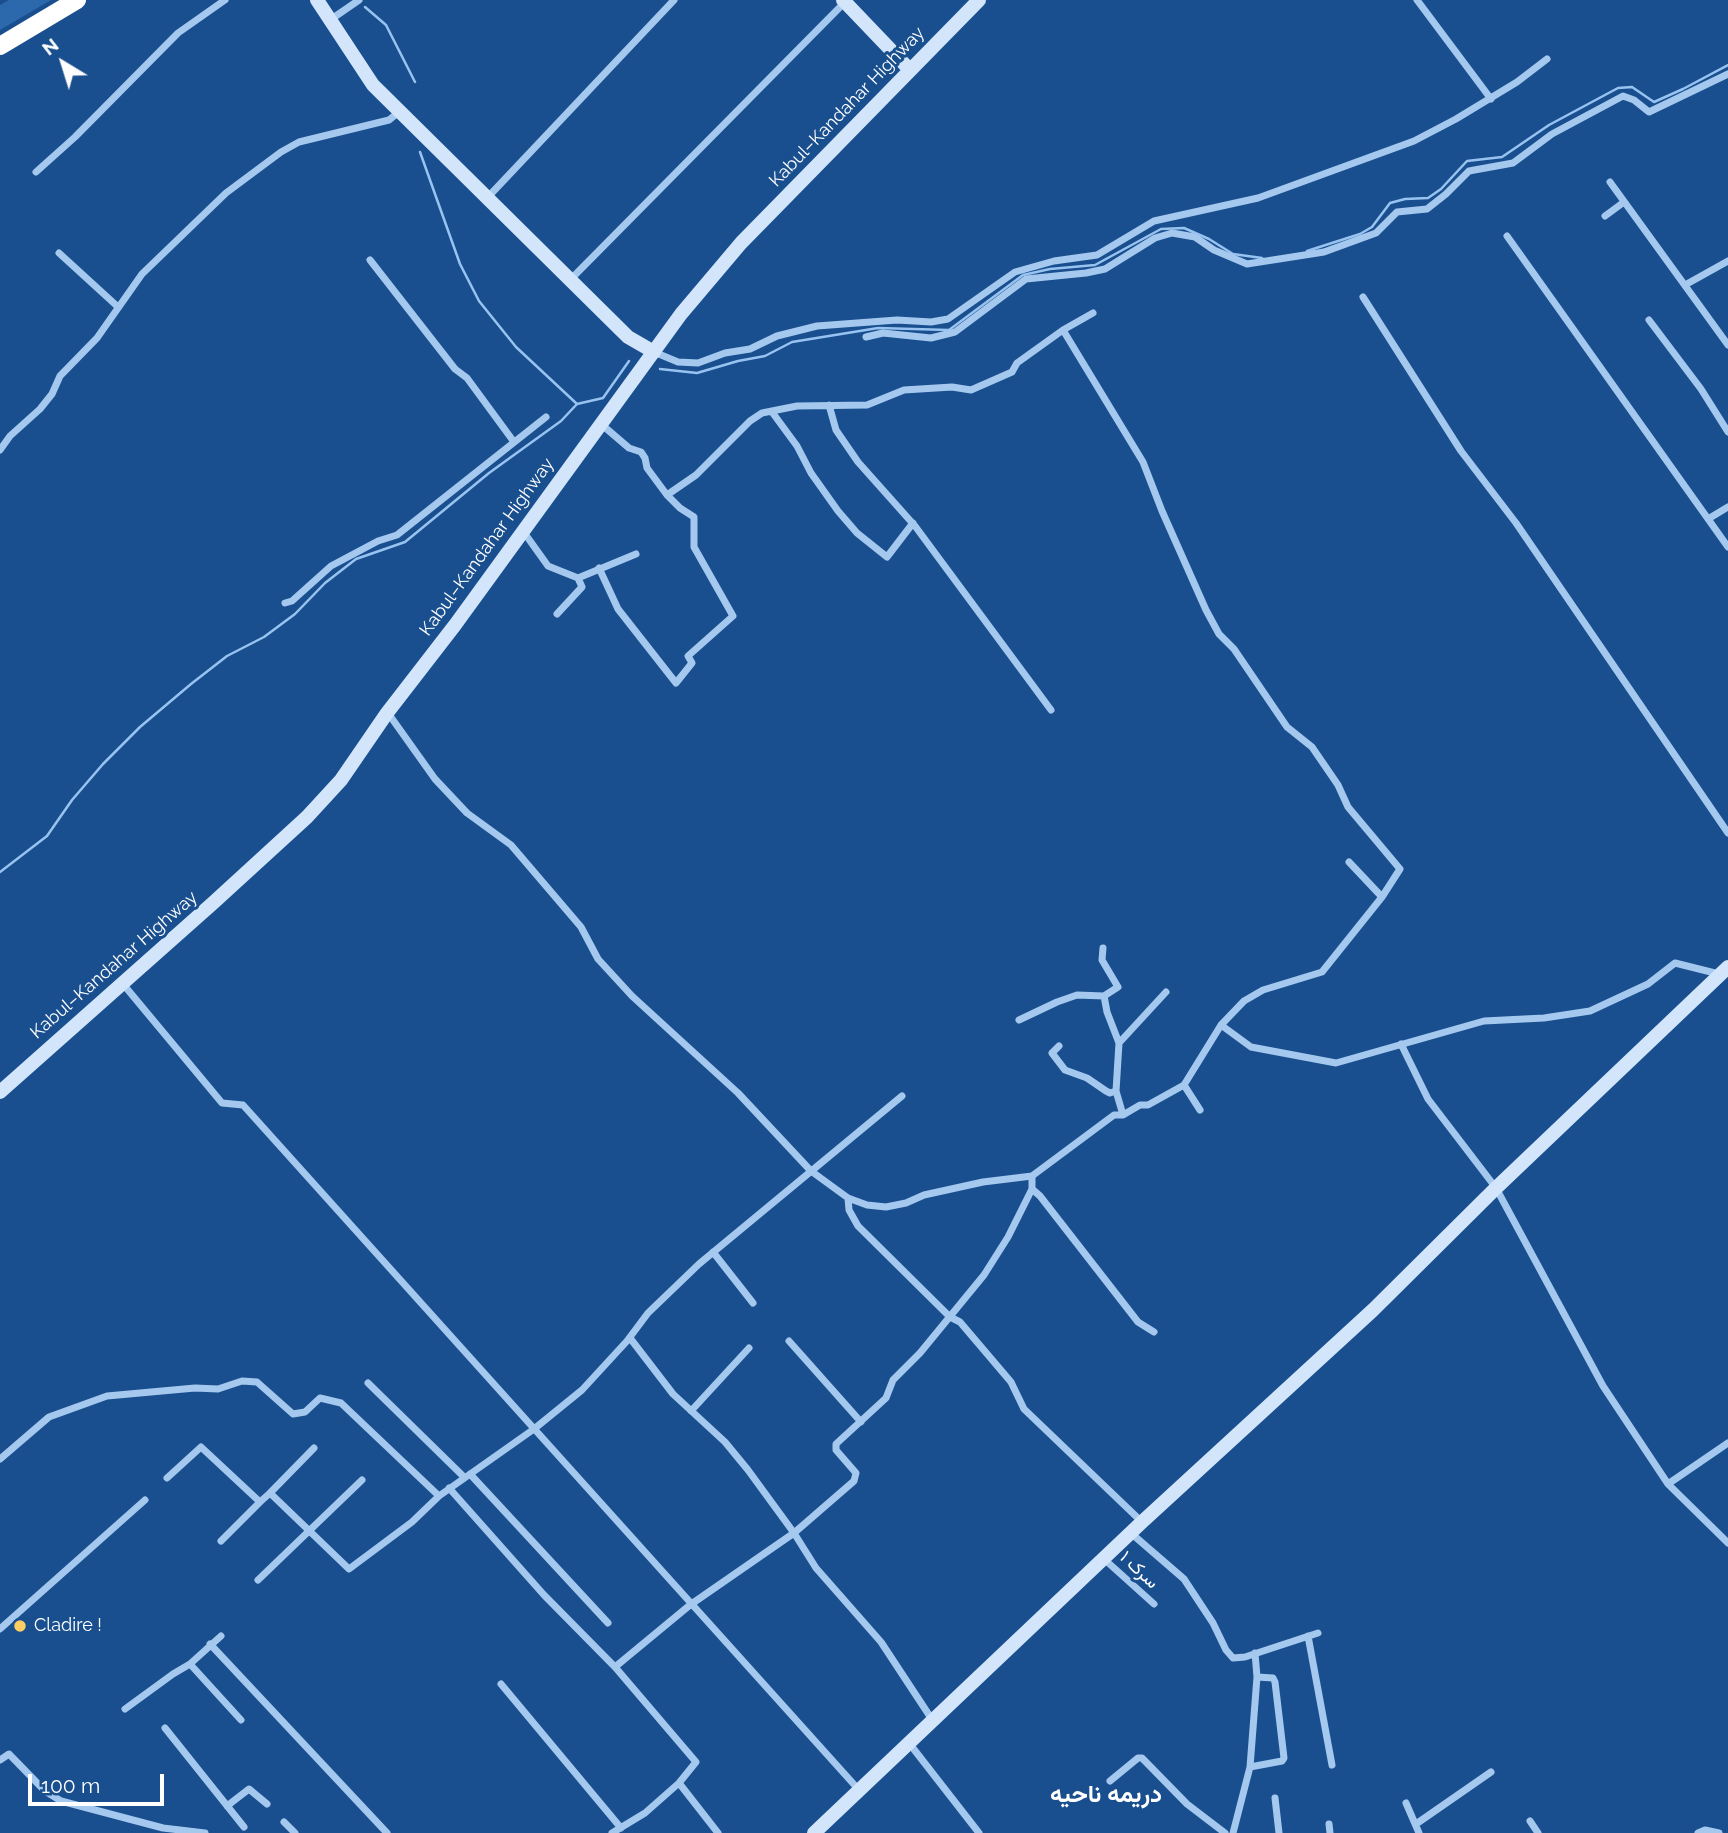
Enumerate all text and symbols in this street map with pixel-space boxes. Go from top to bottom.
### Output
street label: Kabul–Kandahar Highway [765,22,929,192]
north arrow [28,28,98,98]
text: N [38,33,63,60]
street label: Kabul–Kandahar Highway [415,454,559,640]
street label: Kabul–Kandahar Highway [26,887,202,1043]
street label: سرک ۱ [1115,1547,1163,1593]
place label: Cladire ! [34,1615,102,1637]
marker: Cladire ! [12,1618,28,1634]
scale bar [32,1759,168,1803]
text: 100 m [41,1773,100,1798]
district label: دریمه ناحیه [1050,1781,1162,1809]

